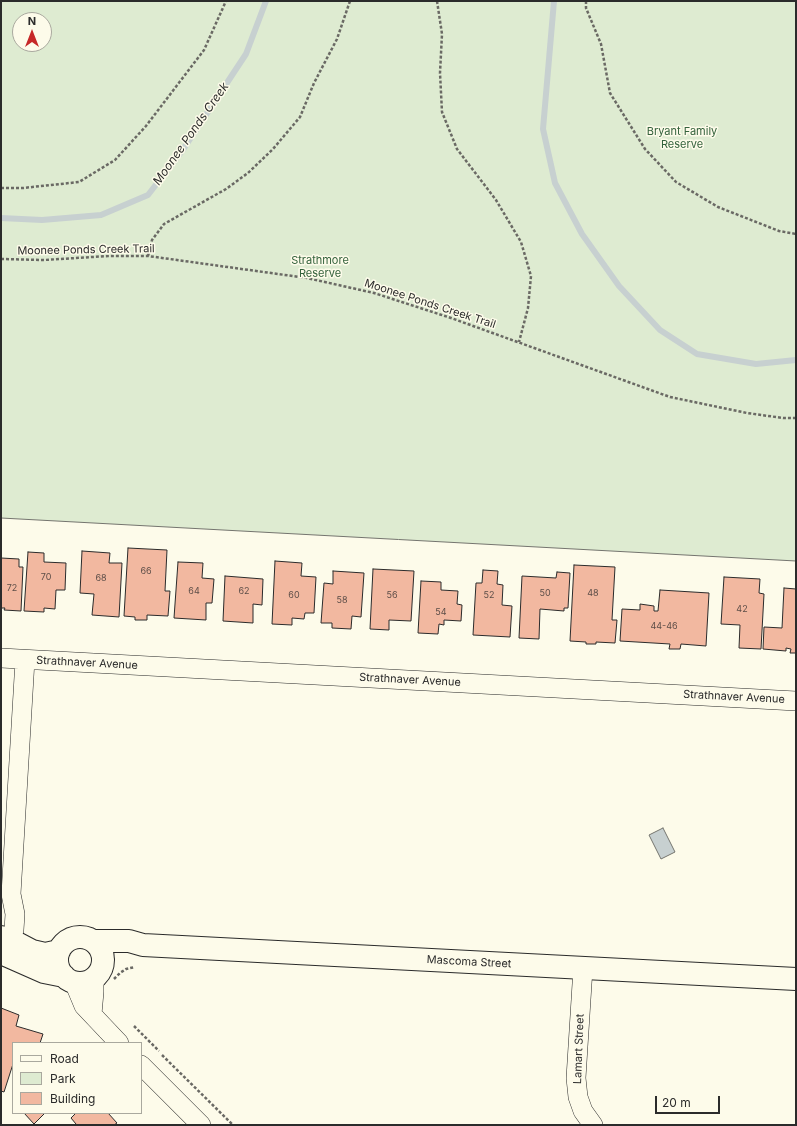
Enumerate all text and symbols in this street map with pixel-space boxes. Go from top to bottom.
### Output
north arrow [12,12,52,52]
text: N [28,14,36,28]
water label: Moonee Ponds Creek [150,80,232,188]
park label: Bryant Family Reserve [647,125,717,151]
street label: Moonee Ponds Creek Trail [17,242,155,258]
park label: Strathmore Reserve [291,254,349,280]
street label: Moonee Ponds Creek Trail [363,277,497,331]
house number: 66 [140,566,152,576]
house number: 70 [41,572,51,582]
house number: 68 [95,573,107,583]
house number: 72 [7,583,17,593]
house number: 64 [188,586,200,596]
house number: 62 [238,586,250,596]
house number: 50 [539,588,551,598]
house number: 48 [587,588,599,598]
house number: 60 [288,590,300,600]
house number: 56 [386,590,398,600]
house number: 52 [484,590,494,600]
house number: 58 [336,595,348,605]
house number: 42 [736,604,748,614]
house number: 54 [435,607,447,617]
house number: 44-46 [650,621,678,631]
street label: Strathnaver Avenue [36,654,138,672]
street label: Strathnaver Avenue [359,671,461,689]
street label: Strathnaver Avenue [683,688,785,706]
street label: Mascoma Street [426,953,512,971]
street label: Lamart Street [571,1014,587,1084]
legend [12,1042,142,1114]
text: Road [50,1051,79,1066]
text: Park [50,1071,76,1086]
scale bar [657,1088,722,1114]
text: Building [50,1091,95,1106]
text: 20 m [662,1095,691,1110]

